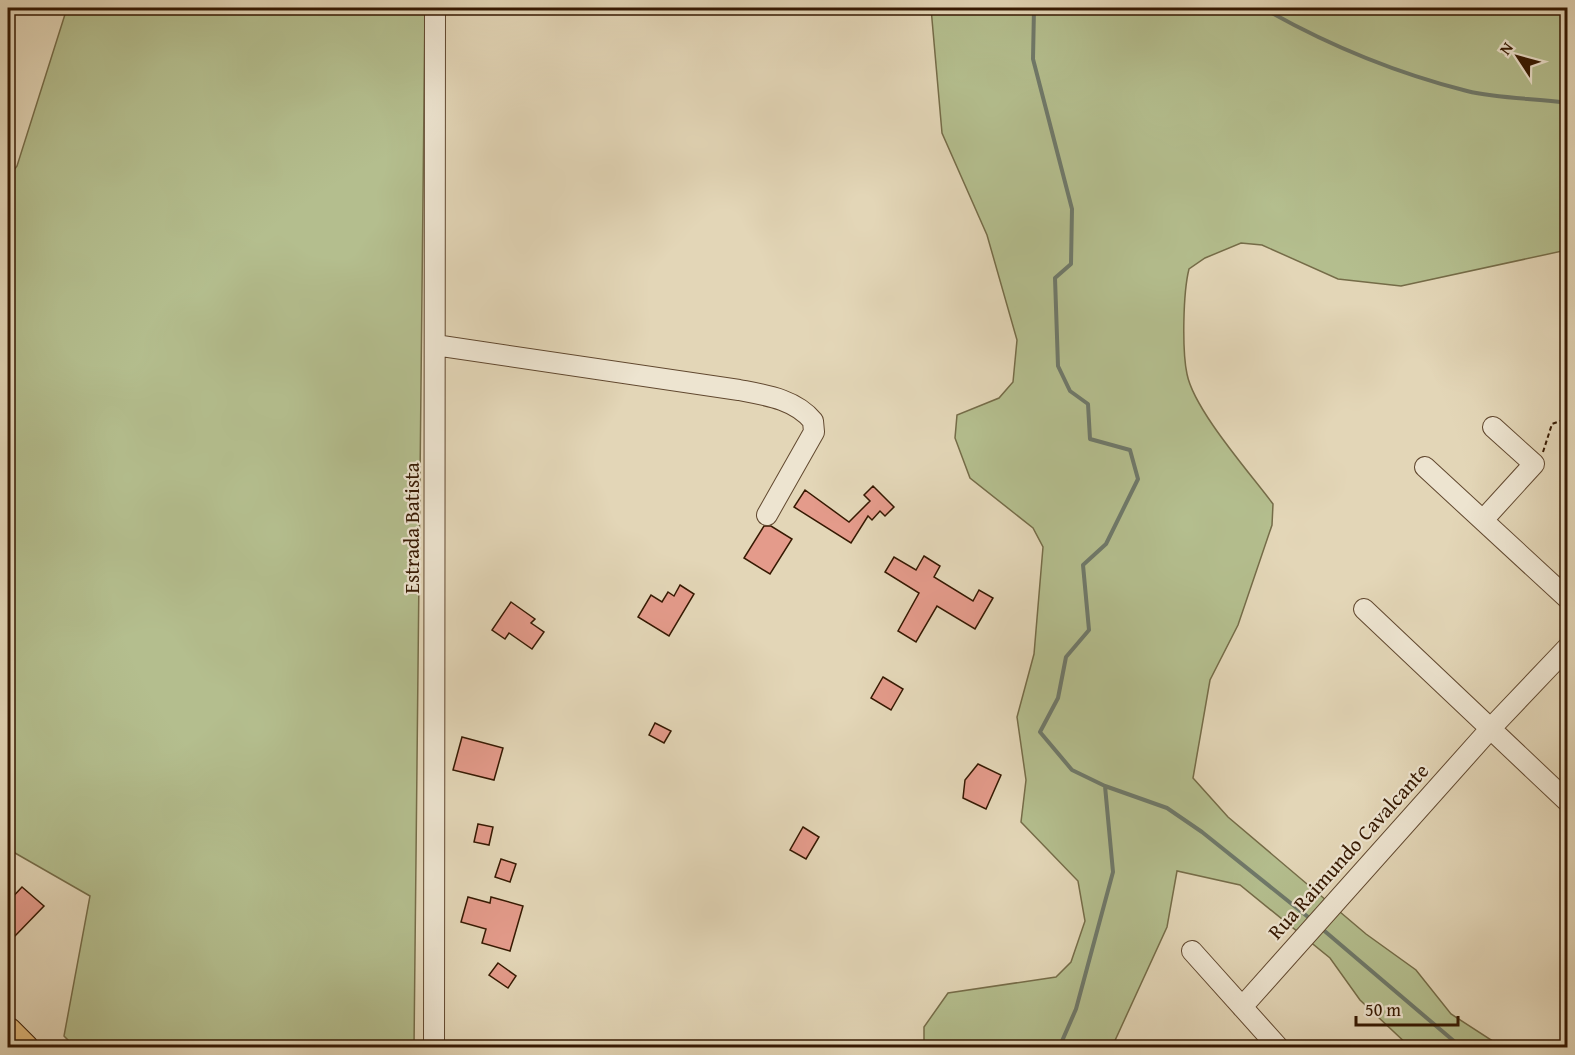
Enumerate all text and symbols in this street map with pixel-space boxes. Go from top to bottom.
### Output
north arrow [1488,27,1548,87]
text: N [1493,37,1519,60]
street label: Estrada Batista [396,462,427,594]
street label: Rua Raimundo Cavalcante [1260,756,1436,946]
scale bar [1356,989,1458,1027]
text: 50 m [1365,996,1401,1023]

